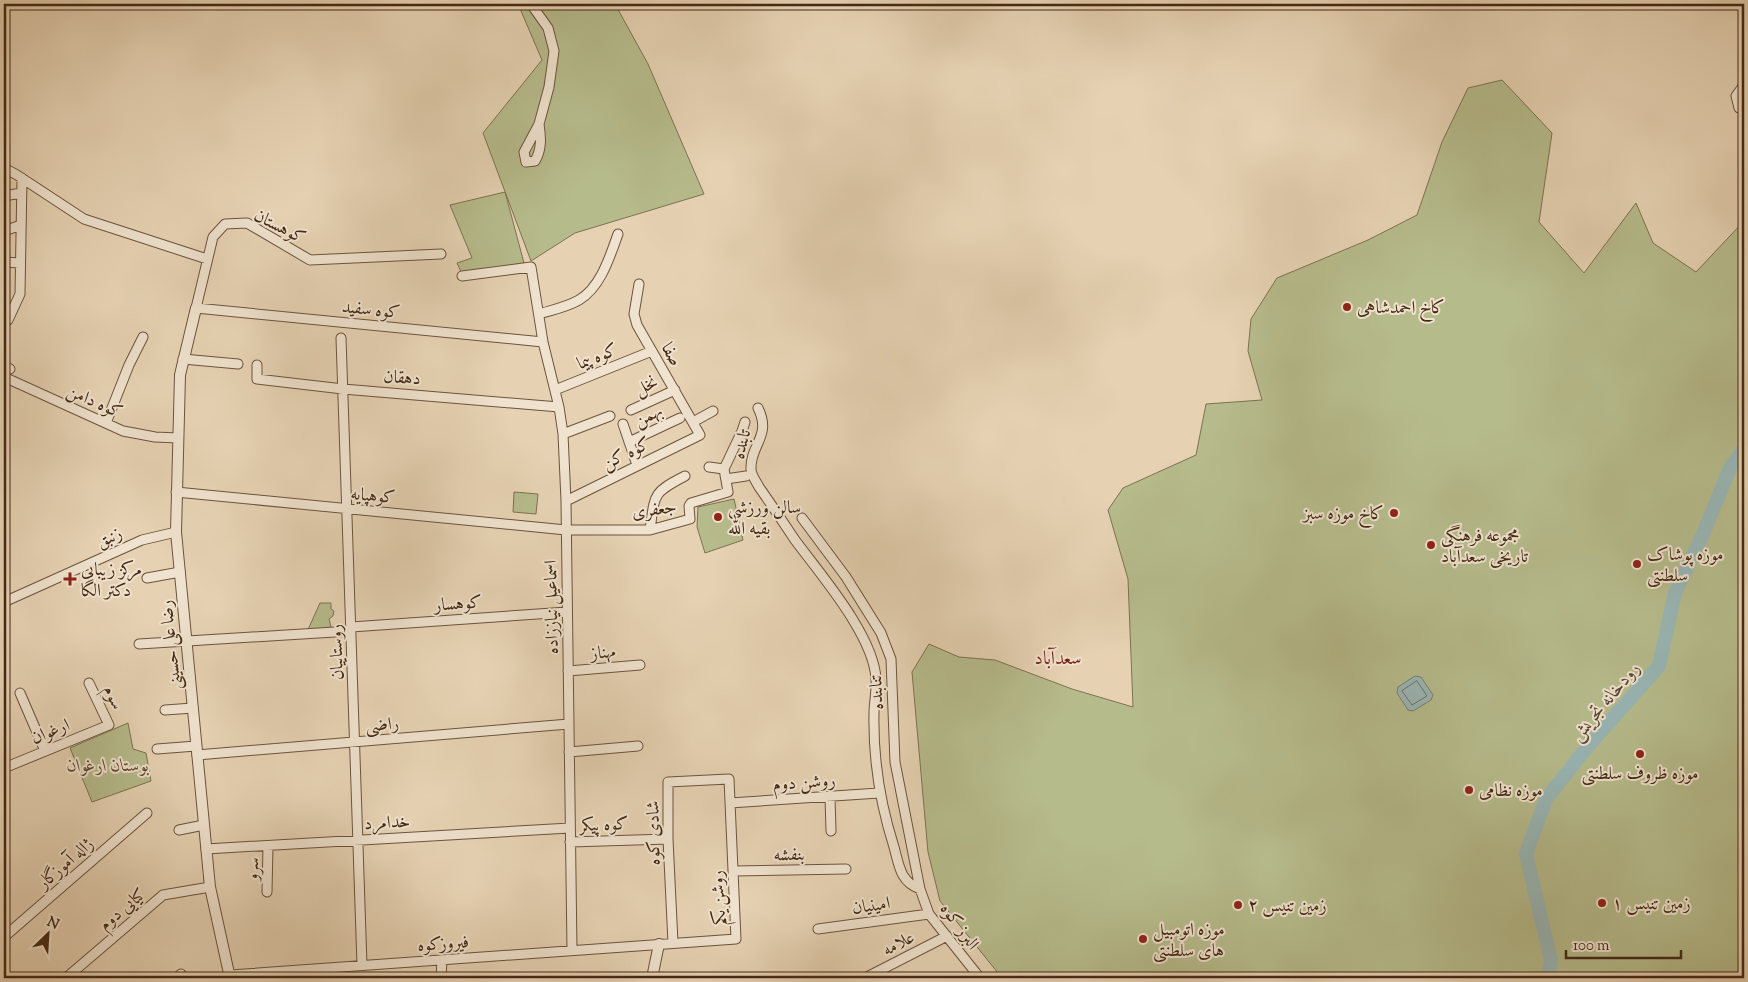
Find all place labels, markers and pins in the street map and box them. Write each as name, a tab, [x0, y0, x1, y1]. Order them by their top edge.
place label: کاخ احمدشاهی	[1357, 296, 1445, 323]
marker: کاخ احمدشاهی	[1341, 301, 1353, 313]
place label: سالن ورزشی بقیه الله	[728, 496, 801, 543]
place label: کاخ موزه سبز	[1301, 502, 1384, 529]
marker: کاخ موزه سبز	[1388, 507, 1400, 519]
marker: سالن ورزشی بقیه الله	[712, 511, 724, 523]
place label: مجموعه فرهنگی تاریخی سعدآباد	[1441, 524, 1529, 571]
marker: مجموعه فرهنگی تاریخی سعدآباد	[1425, 539, 1437, 551]
place label: موزه پوشاک سلطنتی	[1647, 543, 1723, 590]
place label: مرکز زیبایی دکتر الگا	[81, 558, 142, 605]
marker: موزه پوشاک سلطنتی	[1631, 558, 1643, 570]
marker: مرکز زیبایی دکتر الگا	[63, 572, 77, 586]
marker: موزه ظروف سلطنتی	[1634, 748, 1646, 760]
place label: موزه ظروف سلطنتی	[1581, 762, 1699, 788]
place label: موزه نظامی	[1479, 779, 1543, 805]
marker: موزه نظامی	[1463, 784, 1475, 796]
place label: زمین تنیس ۱	[1612, 892, 1691, 918]
place label: زمین تنیس ۲	[1248, 894, 1327, 920]
marker: زمین تنیس ۱	[1596, 897, 1608, 909]
marker: زمین تنیس ۲	[1232, 899, 1244, 911]
place label: موزه اتومبیل های سلطنتی	[1153, 918, 1225, 965]
marker: موزه اتومبیل های سلطنتی	[1137, 933, 1149, 945]

